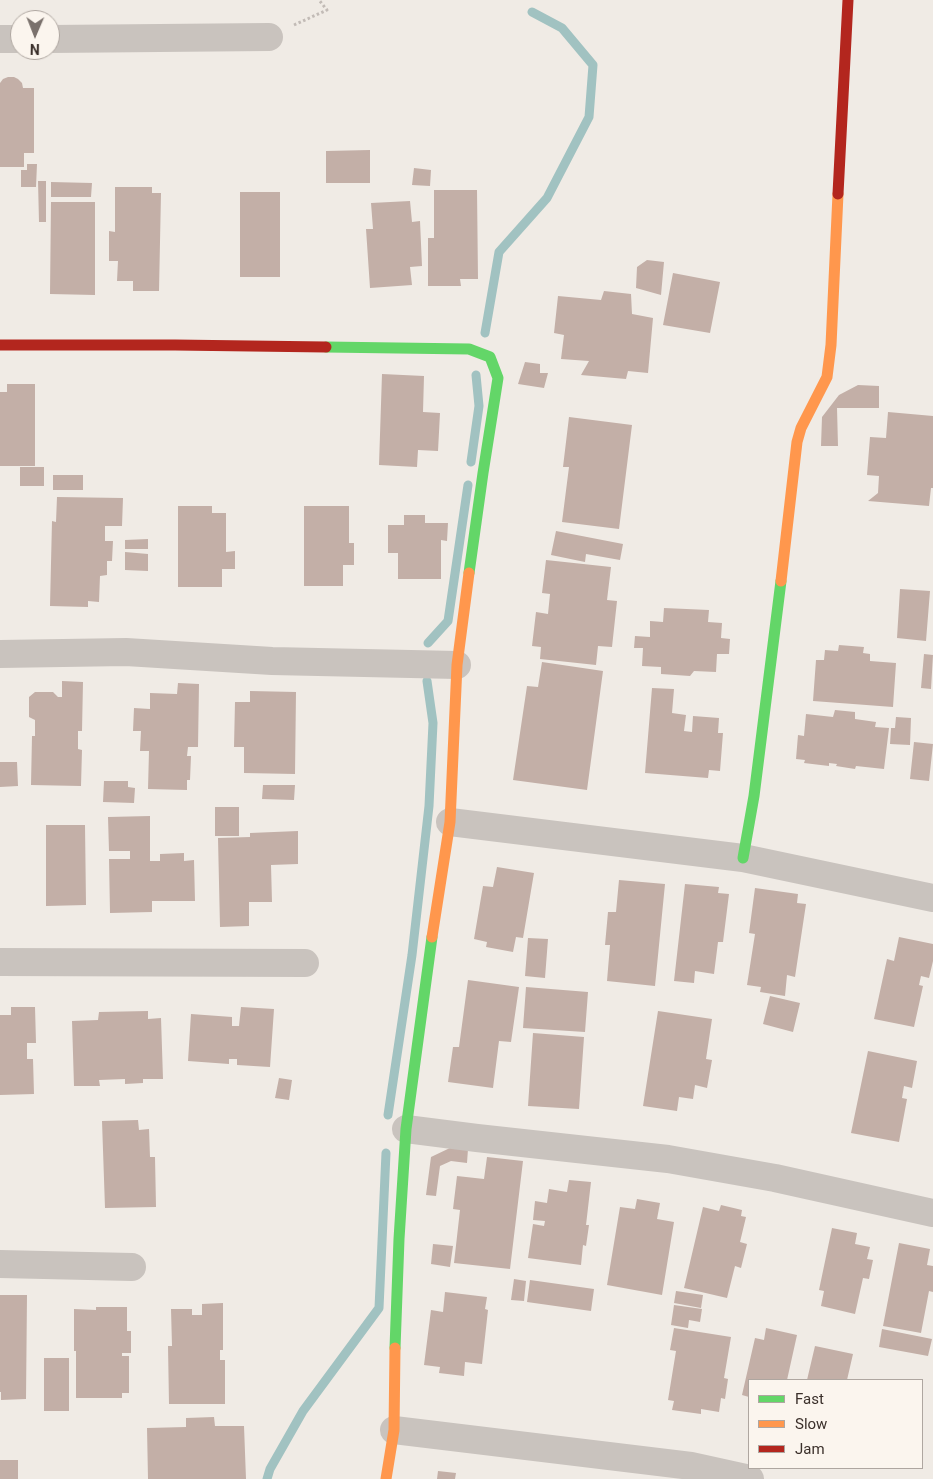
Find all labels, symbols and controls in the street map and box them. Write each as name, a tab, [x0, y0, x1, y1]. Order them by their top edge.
north arrow	[10, 10, 60, 60]
text: N	[30, 41, 40, 57]
legend	[748, 1379, 923, 1469]
text: Fast	[795, 1390, 824, 1408]
text: Slow	[795, 1415, 827, 1433]
text: Jam	[795, 1440, 825, 1458]

